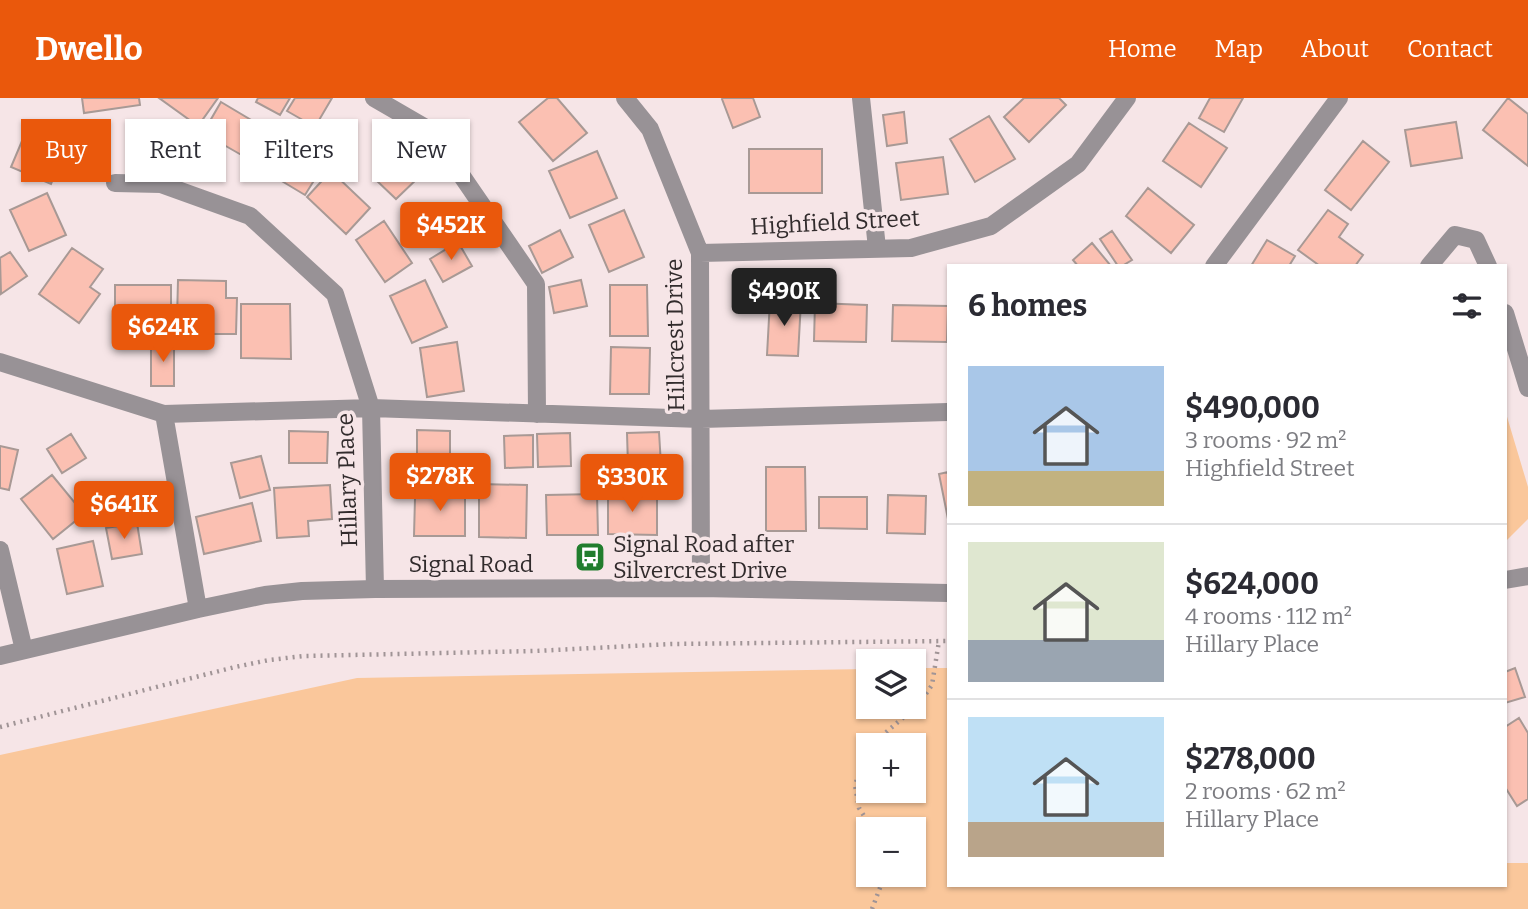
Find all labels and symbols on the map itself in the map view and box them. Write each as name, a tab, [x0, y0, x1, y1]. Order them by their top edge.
pin: $452K	[402, 202, 500, 262]
street label: Highfield Street	[750, 204, 920, 240]
street label: Hillcrest Drive	[660, 258, 690, 412]
pin: $490K	[735, 268, 833, 328]
pin: $624K	[114, 304, 212, 364]
street label: Hillary Place	[331, 412, 363, 548]
pin: $278K	[391, 454, 489, 513]
pin: $330K	[583, 454, 681, 514]
pin: $641K	[75, 482, 173, 541]
place label: Signal Road after Silvercrest Drive	[613, 530, 794, 584]
bus stop icon: Signal Road after Silvercrest Drive	[573, 540, 607, 574]
street label: Signal Road	[409, 550, 534, 578]

